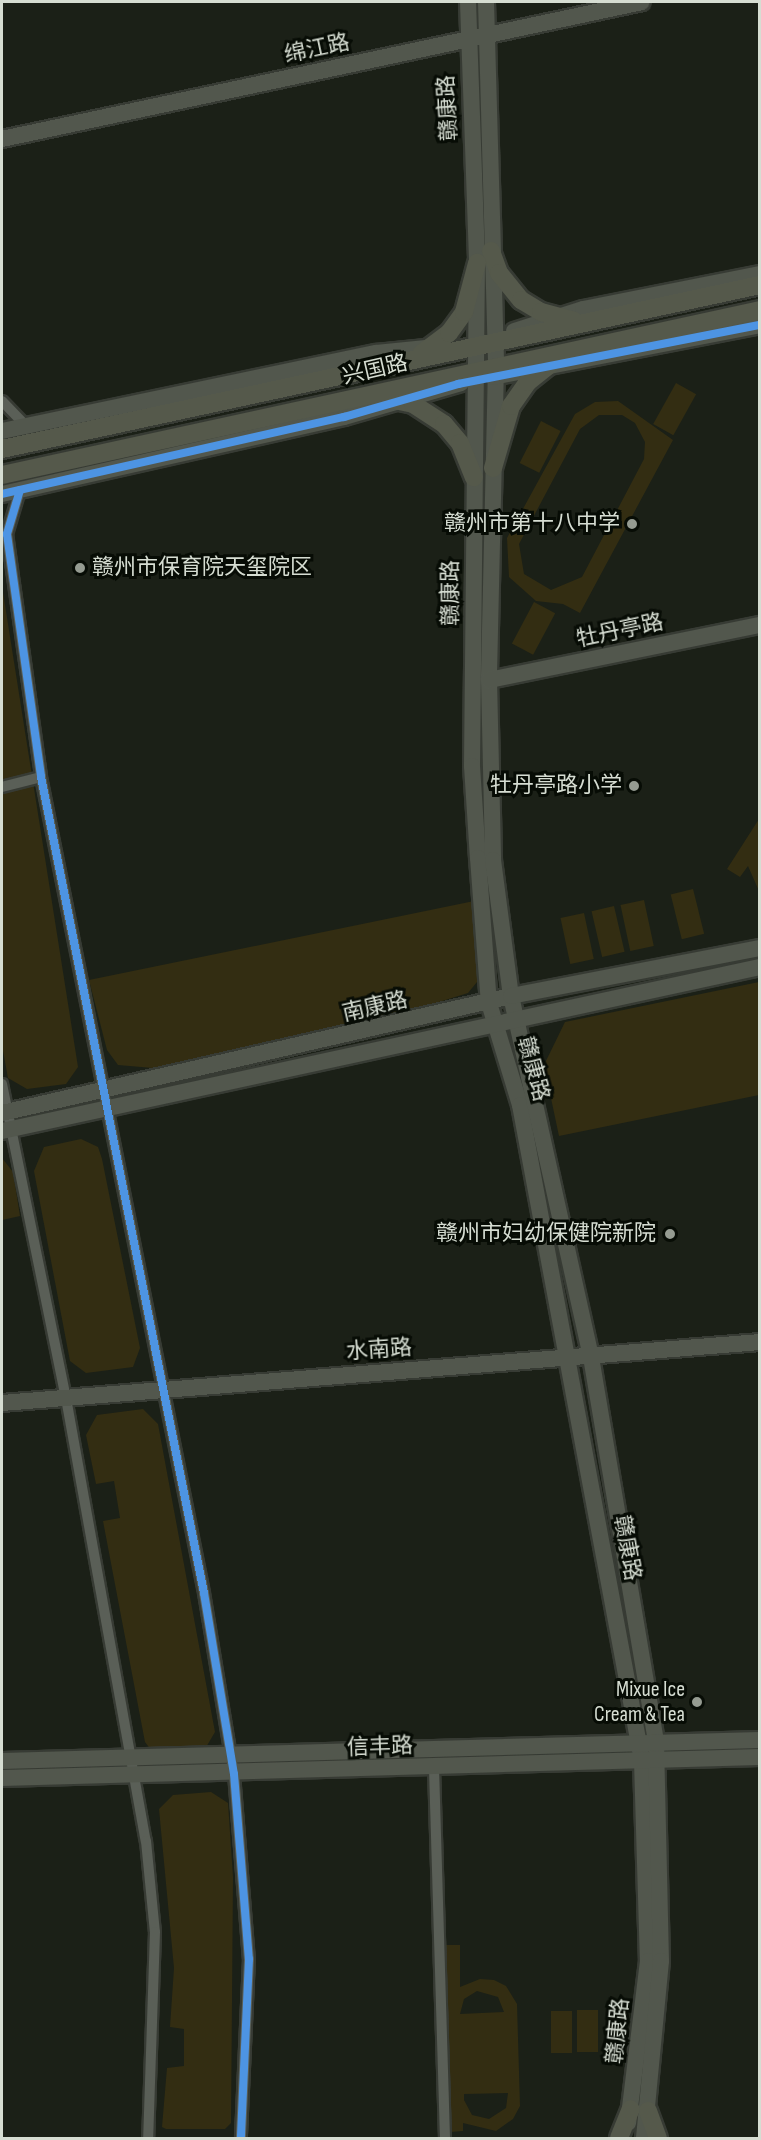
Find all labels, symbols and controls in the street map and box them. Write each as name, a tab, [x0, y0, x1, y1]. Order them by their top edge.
street label: 绵江路	[282, 29, 352, 69]
street label: 赣康路	[433, 74, 463, 142]
street label: 兴国路	[340, 350, 410, 390]
place label: 赣州市第十八中学	[444, 511, 620, 537]
marker: 赣州市第十八中学	[625, 517, 639, 531]
place label: 赣州市保育院天玺院区	[92, 555, 312, 581]
street label: 赣康路	[438, 560, 464, 626]
marker: 赣州市保育院天玺院区	[73, 561, 87, 575]
street label: 牡丹亭路	[574, 609, 666, 653]
place label: 牡丹亭路小学	[490, 773, 622, 799]
marker: 牡丹亭路小学	[627, 779, 641, 793]
street label: 南康路	[340, 987, 410, 1027]
street label: 赣康路	[512, 1034, 554, 1104]
place label: 赣州市妇幼保健院新院	[436, 1221, 656, 1247]
marker: 赣州市妇幼保健院新院	[661, 1225, 679, 1243]
street label: 水南路	[345, 1335, 413, 1365]
street label: 赣康路	[608, 1513, 646, 1583]
place label: Mixue Ice Cream & Tea	[594, 1676, 685, 1728]
marker: Mixue Ice Cream & Tea	[690, 1695, 704, 1709]
street label: 信丰路	[347, 1733, 413, 1761]
street label: 赣康路	[601, 1997, 635, 2065]

